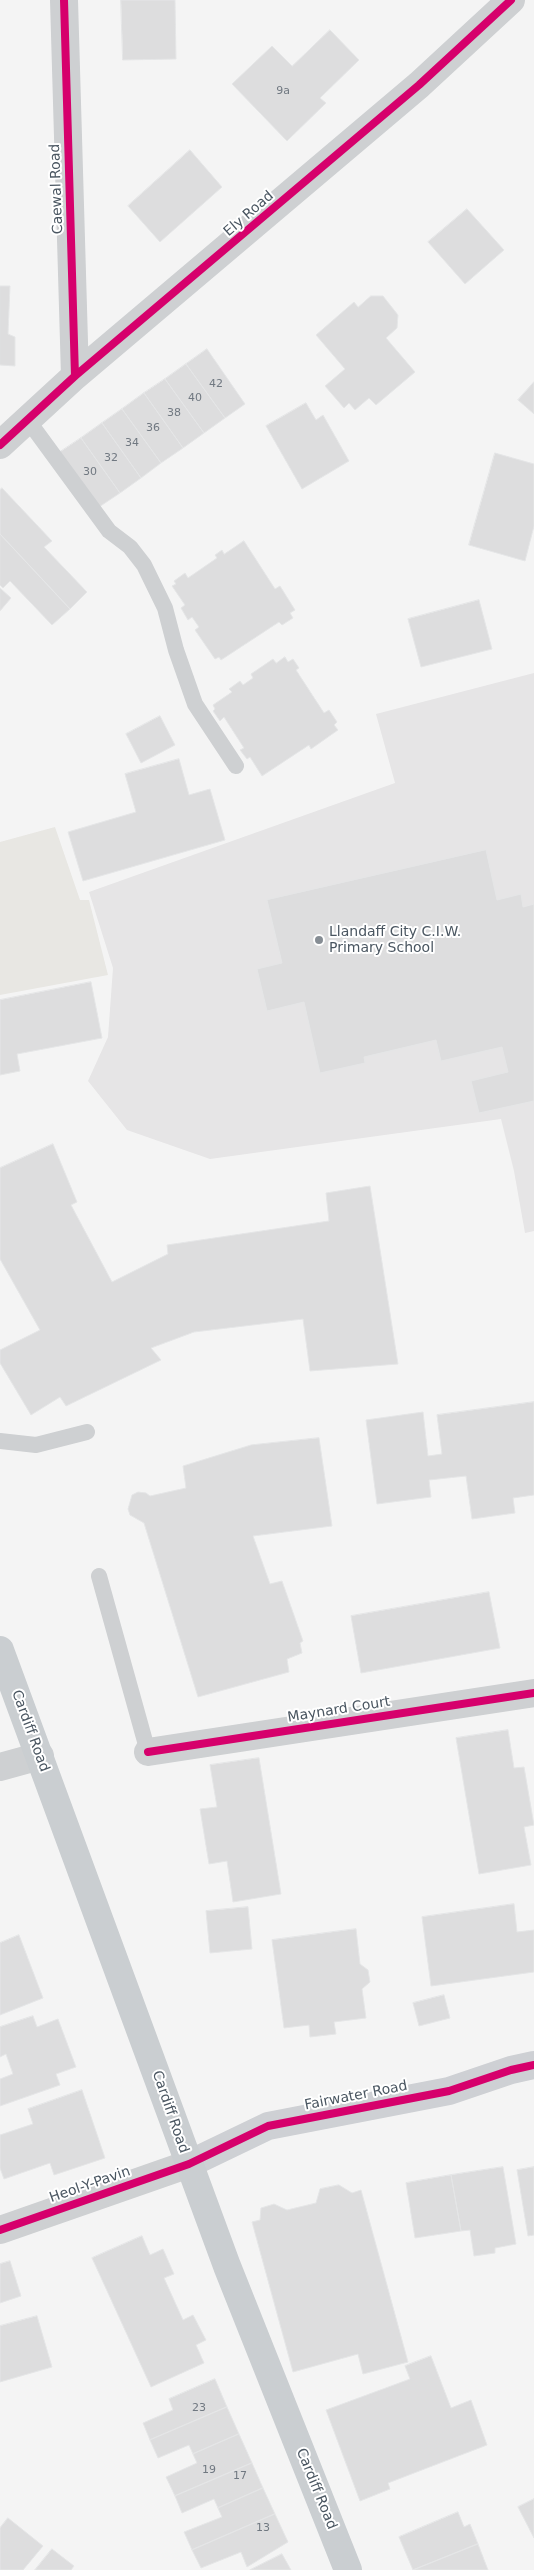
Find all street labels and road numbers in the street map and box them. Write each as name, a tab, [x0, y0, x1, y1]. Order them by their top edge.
street label: Caewal Road	[47, 144, 67, 234]
street label: Ely Road	[221, 188, 277, 240]
street label: Cardiff Road	[7, 1688, 53, 1774]
street label: Maynard Court	[286, 1694, 392, 1726]
street label: Cardiff Road	[148, 2069, 192, 2155]
street label: Fairwater Road	[303, 2078, 409, 2114]
street label: Heol-Y-Pavin	[47, 2163, 133, 2207]
street label: Cardiff Road	[292, 2446, 340, 2532]

